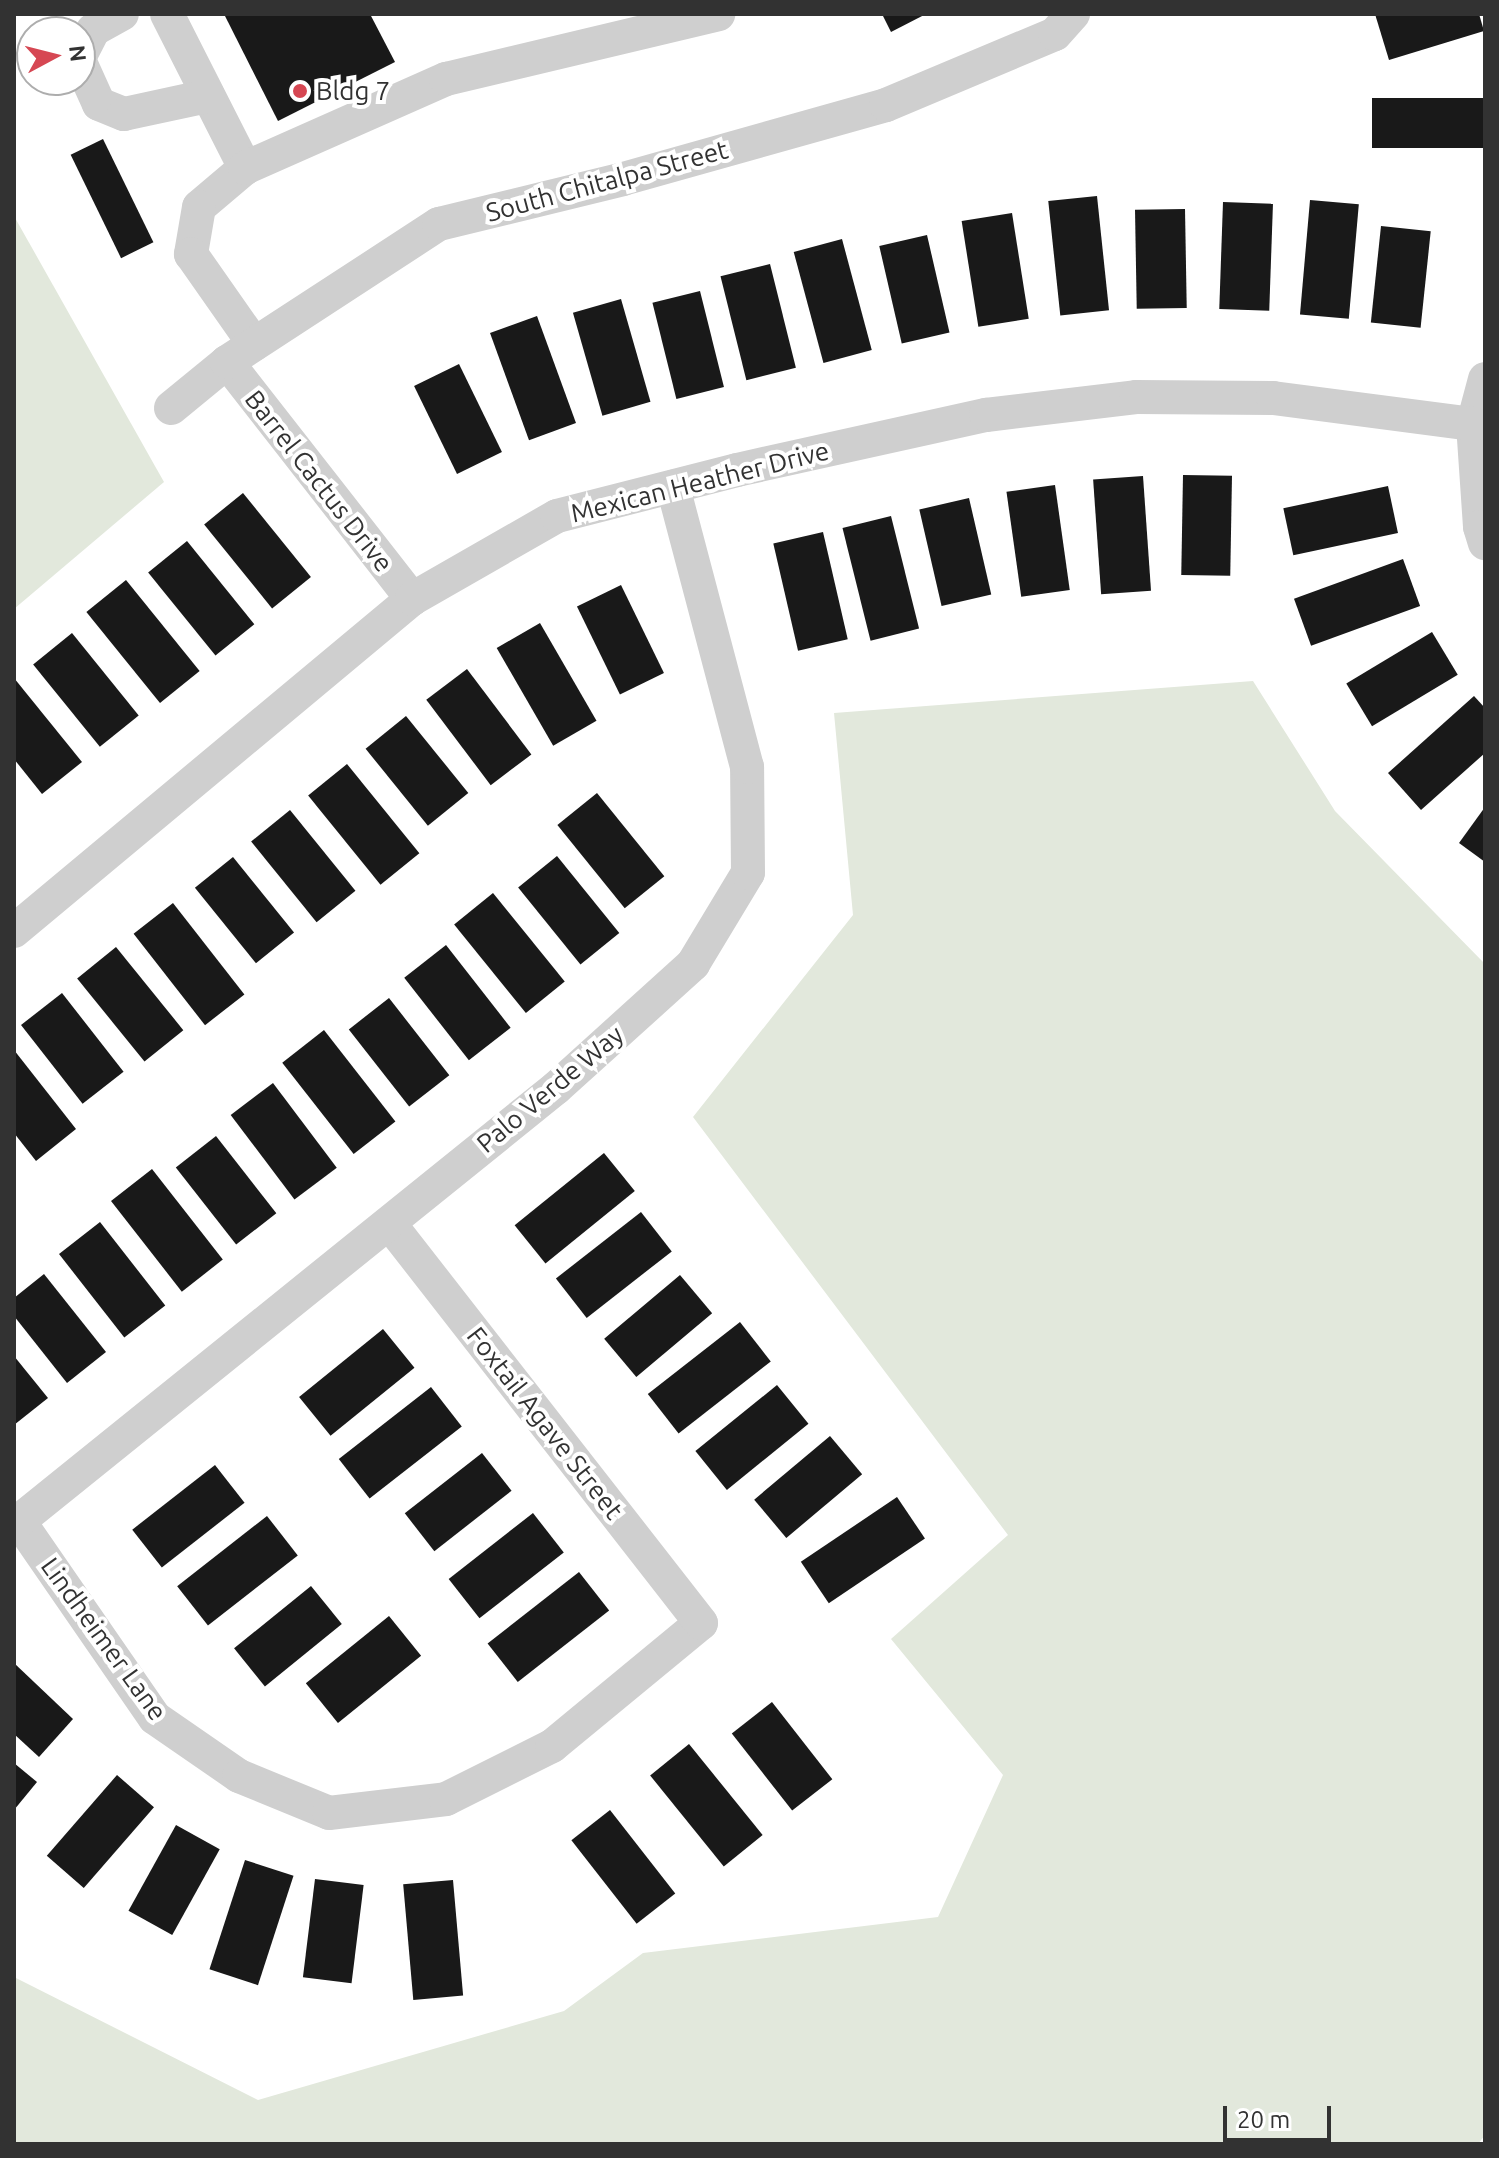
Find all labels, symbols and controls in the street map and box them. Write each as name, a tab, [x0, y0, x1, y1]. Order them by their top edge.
north arrow	[16, 16, 96, 96]
text: N	[65, 44, 92, 63]
place label: Bldg 7	[316, 75, 390, 107]
marker: Bldg 7	[291, 82, 309, 100]
street label: South Chitalpa Street	[483, 134, 731, 228]
street label: Barrel Cactus Drive	[238, 384, 400, 578]
street label: Mexican Heather Drive	[568, 435, 832, 529]
street label: Palo Verde Way	[471, 1019, 629, 1159]
street label: Foxtail Agave Street	[460, 1321, 630, 1525]
street label: Lindheimer Lane	[34, 1552, 174, 1726]
scale bar	[1227, 2090, 1335, 2140]
text: 20 m	[1237, 2106, 1290, 2133]

